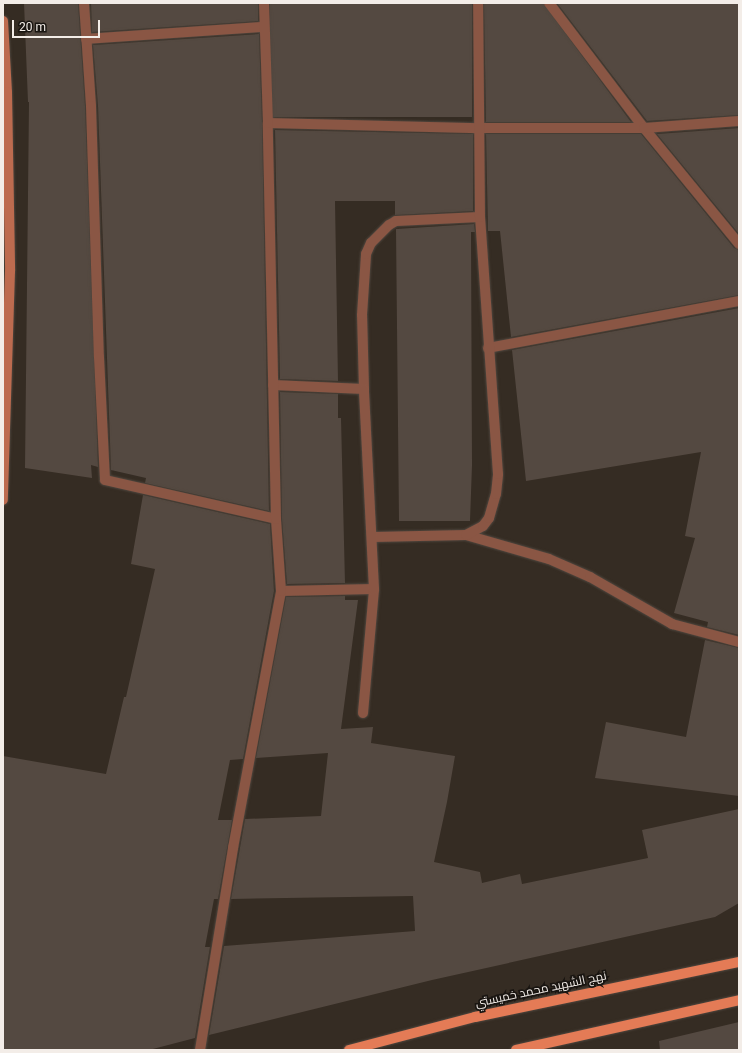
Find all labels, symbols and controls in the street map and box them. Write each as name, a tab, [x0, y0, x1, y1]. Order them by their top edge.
scale bar	[14, 12, 102, 38]
text: 20 m	[19, 20, 46, 34]
street label: نهج الشهيد محمد خميستي	[474, 969, 608, 1011]

